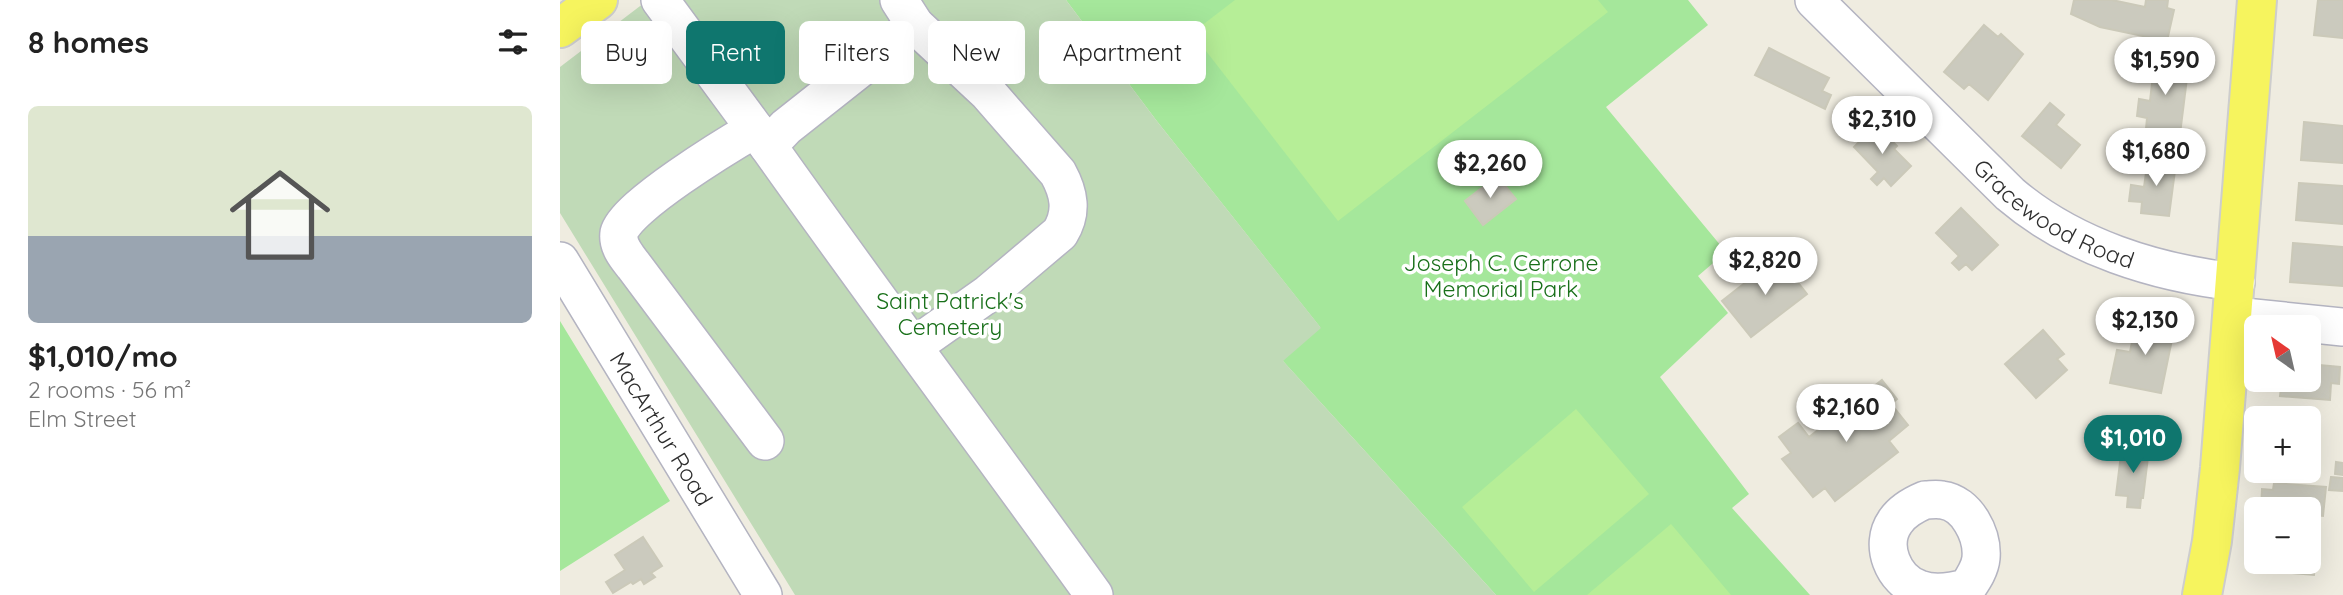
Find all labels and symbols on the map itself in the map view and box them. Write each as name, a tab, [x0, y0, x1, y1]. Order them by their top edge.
pin: $1,590	[2108, 38, 2222, 97]
pin: $2,310	[1825, 96, 1939, 156]
pin: $1,680	[2099, 128, 2213, 188]
pin: $2,260	[1433, 140, 1547, 200]
street label: Gracewood Road	[1968, 152, 2138, 274]
pin: $2,820	[1708, 238, 1822, 297]
park label: Joseph C. Cerrone Memorial Park	[1404, 248, 1598, 303]
park label: Saint Patrick's Cemetery	[876, 286, 1024, 341]
pin: $2,130	[2088, 298, 2202, 357]
north arrow	[2244, 315, 2320, 392]
street label: MacArthur Road	[604, 346, 720, 511]
pin: $2,160	[1789, 384, 1903, 444]
pin: $1,010	[2076, 416, 2190, 475]

